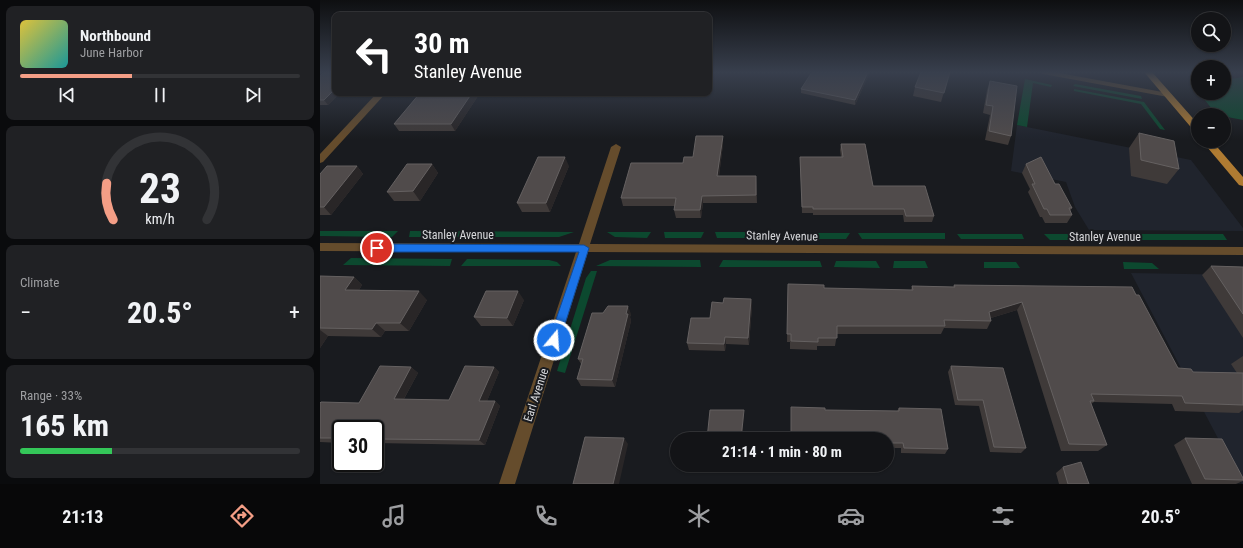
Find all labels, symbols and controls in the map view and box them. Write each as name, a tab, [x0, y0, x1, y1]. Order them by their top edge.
map controls	[1191, 12, 1231, 148]
button: search	[1191, 12, 1231, 52]
text: Northbound	[80, 27, 151, 45]
text: 30 m	[414, 27, 470, 60]
icon: left	[348, 28, 400, 80]
text: June Harbor	[80, 45, 143, 60]
button: +	[1191, 60, 1231, 100]
text: Stanley Avenue	[414, 61, 522, 82]
icon: previous	[56, 84, 78, 106]
icon: pause	[149, 84, 171, 106]
icon: next	[242, 84, 264, 106]
button: −	[1191, 108, 1231, 148]
text: 23	[139, 164, 181, 213]
text: km/h	[145, 211, 175, 227]
street label: Stanley Avenue	[422, 228, 494, 242]
street label: Stanley Avenue	[746, 228, 818, 244]
street label: Stanley Avenue	[1069, 230, 1141, 244]
pin	[360, 231, 394, 265]
icon: arrive	[366, 237, 388, 259]
text: Climate	[20, 275, 59, 290]
text: 20.5°	[127, 295, 193, 330]
text: −	[20, 300, 31, 325]
text: +	[289, 300, 300, 325]
position arrow	[533, 319, 575, 361]
street label: Earl Avenue	[521, 366, 551, 424]
text: Range · 33%	[20, 388, 82, 403]
text: 165 km	[20, 408, 109, 443]
speed limit sign: 30	[332, 420, 384, 472]
text: 21:14 · 1 min · 80 m	[722, 443, 842, 461]
icon: directions	[228, 502, 256, 530]
icon: music	[380, 502, 408, 530]
icon: phone	[532, 502, 560, 530]
icon: climate	[685, 502, 713, 530]
icon: car	[837, 502, 865, 530]
icon: filters	[989, 502, 1017, 530]
text: 21:13	[62, 506, 103, 527]
text: 20.5°	[1141, 506, 1181, 527]

